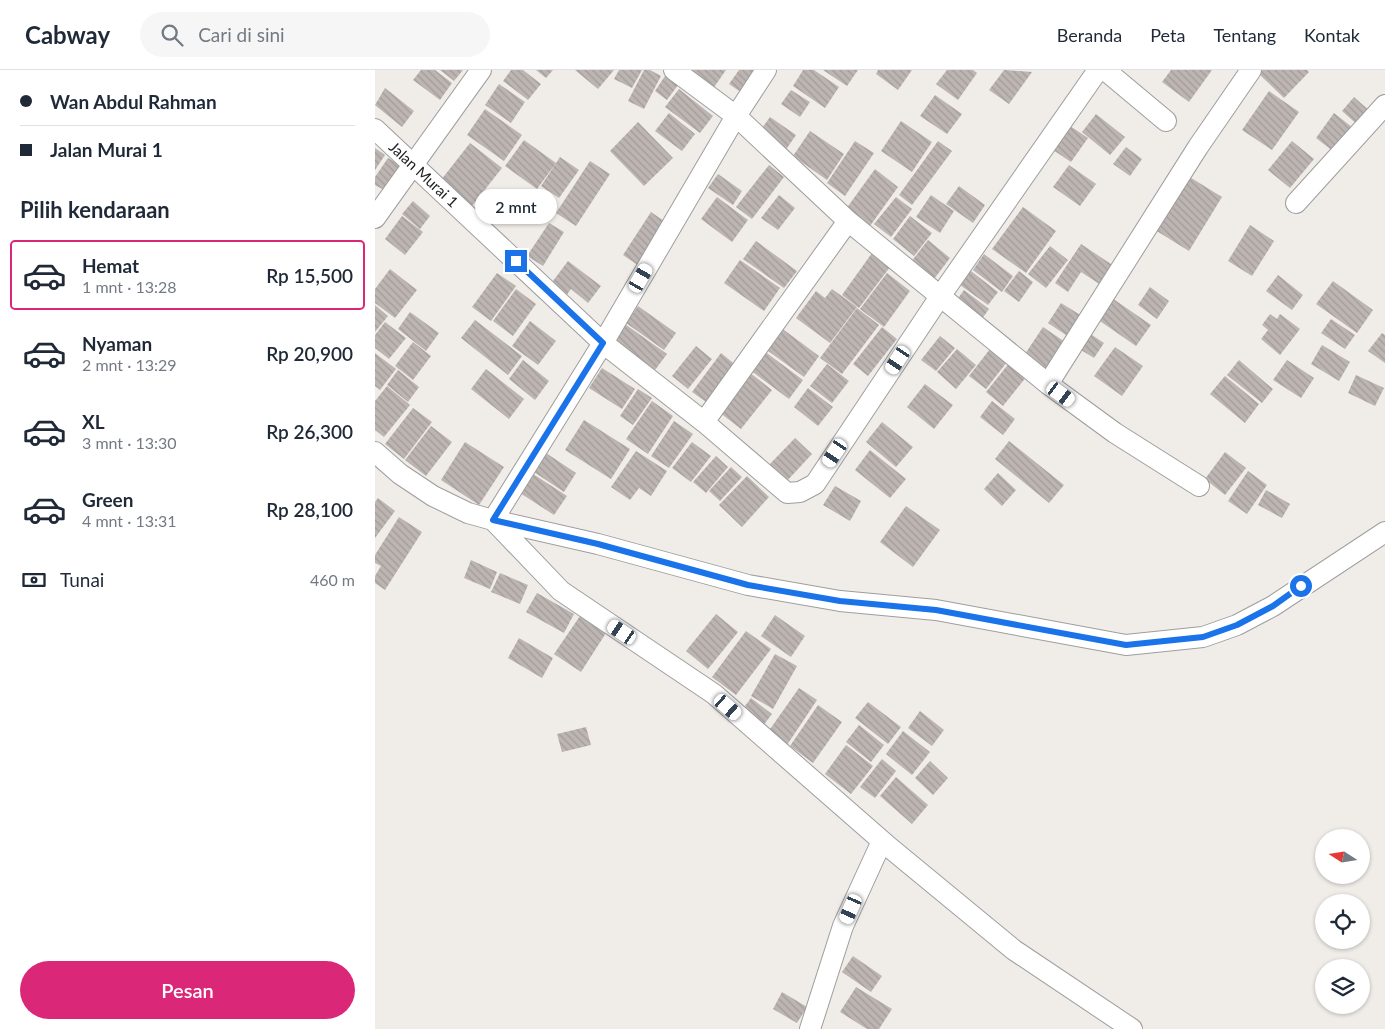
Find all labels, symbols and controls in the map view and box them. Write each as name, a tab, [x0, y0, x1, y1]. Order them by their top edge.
search box	[140, 12, 490, 57]
text: Cabway	[25, 20, 110, 49]
icon: search	[158, 21, 186, 49]
text: Cari di sini	[198, 23, 285, 46]
text: Beranda	[1057, 24, 1122, 46]
text: Peta	[1150, 24, 1185, 46]
text: Tentang	[1213, 24, 1276, 46]
text: Kontak	[1304, 24, 1360, 46]
text: Wan Abdul Rahman	[50, 90, 217, 113]
street label: Jalan Murai 1	[386, 137, 462, 211]
text: Jalan Murai 1	[50, 138, 163, 161]
callout: 2 mnt	[475, 189, 557, 224]
text: Pilih kendaraan	[20, 196, 170, 223]
text: 2 mnt	[495, 197, 537, 216]
route end	[505, 250, 527, 272]
icon: car	[22, 253, 67, 298]
text: Hemat	[82, 254, 139, 277]
car	[627, 261, 654, 295]
text: Rp 15,500	[266, 264, 353, 287]
text: 1 mnt · 13:28	[82, 277, 177, 296]
icon: car	[22, 331, 67, 376]
text: Nyaman	[82, 332, 152, 355]
text: Rp 20,900	[266, 342, 353, 365]
car	[883, 343, 912, 377]
text: 2 mnt · 13:29	[82, 355, 177, 374]
car	[1044, 379, 1077, 409]
icon: car	[22, 409, 67, 454]
text: XL	[82, 410, 105, 433]
text: Rp 26,300	[266, 420, 353, 443]
text: 3 mnt · 13:30	[82, 433, 177, 452]
car	[820, 436, 849, 470]
icon: car	[22, 487, 67, 532]
text: Green	[82, 488, 133, 511]
text: Rp 28,100	[266, 498, 353, 521]
text: 4 mnt · 13:31	[82, 511, 177, 530]
icon: cash	[20, 566, 48, 594]
text: Tunai	[60, 568, 104, 591]
text: 460 m	[310, 570, 355, 589]
route start	[1290, 575, 1312, 597]
car	[605, 617, 638, 647]
car	[711, 691, 744, 723]
north arrow	[1315, 829, 1370, 884]
map controls	[1315, 829, 1370, 1014]
car	[838, 892, 863, 926]
button: locate	[1315, 894, 1370, 949]
button: layers	[1315, 959, 1370, 1014]
button: Pesan	[20, 961, 355, 1019]

